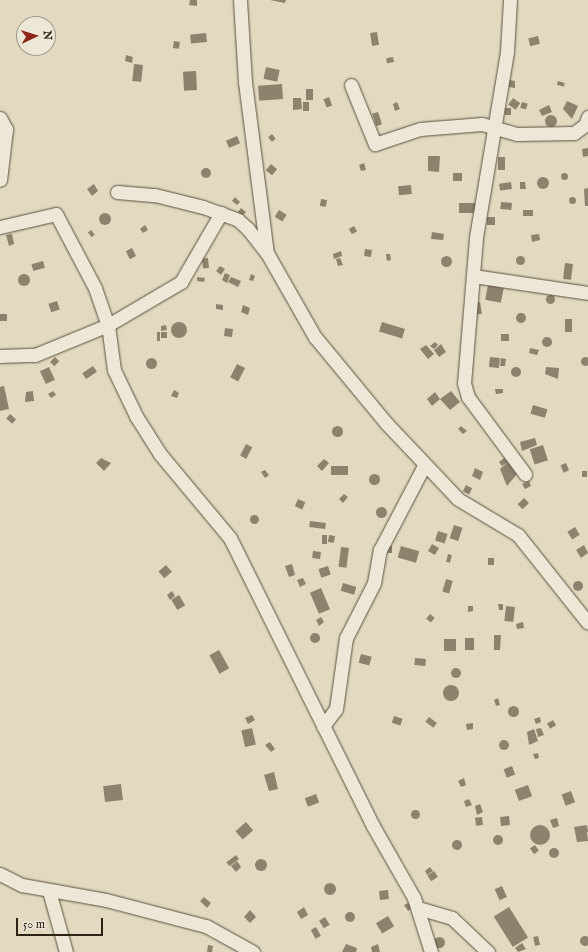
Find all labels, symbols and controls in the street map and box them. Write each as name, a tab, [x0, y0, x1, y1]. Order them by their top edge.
north arrow	[16, 16, 56, 56]
text: N	[40, 30, 54, 40]
scale bar	[18, 910, 105, 936]
text: 50 m	[23, 917, 45, 932]

